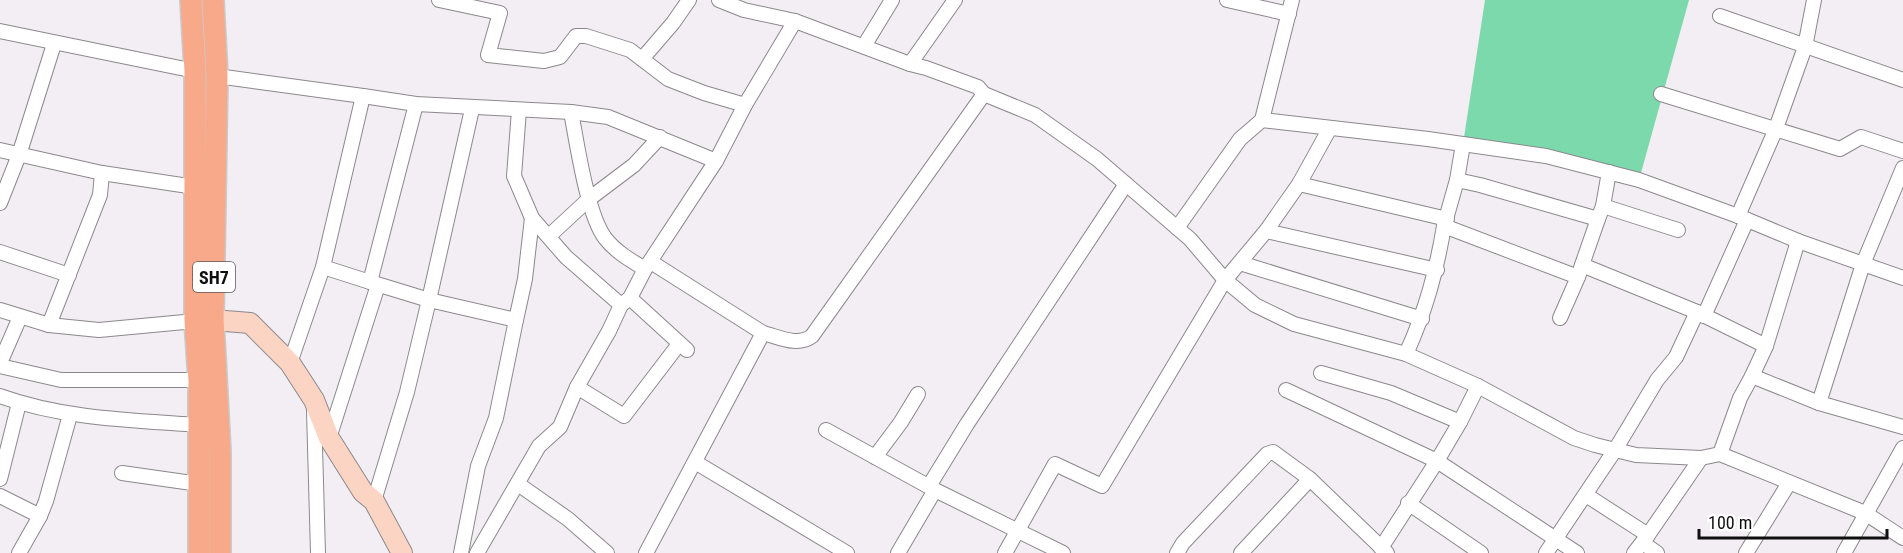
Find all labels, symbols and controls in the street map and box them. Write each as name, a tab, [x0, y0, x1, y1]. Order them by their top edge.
road number: SH7	[193, 262, 235, 292]
scale bar	[1699, 502, 1886, 540]
text: 100 m	[1708, 512, 1752, 533]

